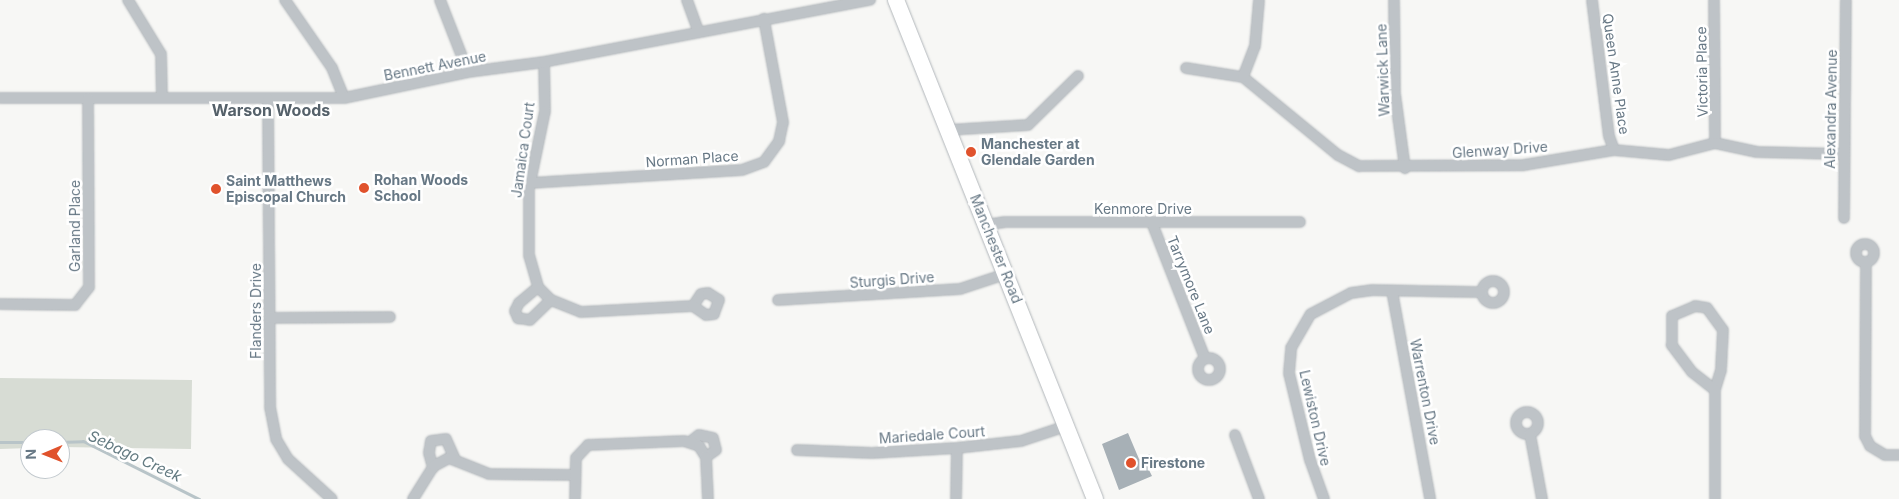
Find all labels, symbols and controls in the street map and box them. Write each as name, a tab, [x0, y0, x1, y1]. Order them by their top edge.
street label: Queen Anne Place	[1599, 12, 1633, 136]
street label: Warwick Lane	[1373, 23, 1393, 117]
street label: Victoria Place	[1693, 26, 1711, 118]
street label: Bennett Avenue	[382, 48, 488, 84]
street label: Alexandra Avenue	[1822, 49, 1840, 169]
district label: Warson Woods	[212, 100, 330, 120]
street label: Jamaica Court	[508, 101, 538, 199]
place label: Manchester at Glendale Garden	[981, 136, 1095, 168]
street label: Glenway Drive	[1452, 138, 1548, 162]
marker: Manchester at Glendale Garden	[965, 146, 977, 158]
street label: Norman Place	[645, 147, 739, 171]
place label: Rohan Woods School	[374, 172, 468, 204]
place label: Saint Matthews Episcopal Church	[226, 173, 346, 206]
street label: Garland Place	[67, 180, 83, 272]
marker: Rohan Woods School	[358, 182, 370, 194]
marker: Saint Matthews Episcopal Church	[210, 183, 222, 195]
street label: Manchester Road	[966, 192, 1026, 306]
street label: Kenmore Drive	[1094, 201, 1192, 217]
street label: Tarrymore Lane	[1164, 233, 1218, 337]
street label: Flanders Drive	[248, 263, 264, 359]
street label: Sturgis Drive	[849, 269, 935, 291]
street label: Warrenton Drive	[1406, 338, 1444, 446]
street label: Lewiston Drive	[1296, 368, 1334, 468]
street label: Mariedale Court	[878, 423, 986, 447]
water label: Sebago Creek	[85, 427, 185, 485]
north arrow	[20, 429, 70, 479]
text: N	[22, 449, 39, 460]
place label: Firestone	[1141, 455, 1205, 471]
marker: Firestone	[1125, 457, 1137, 469]

